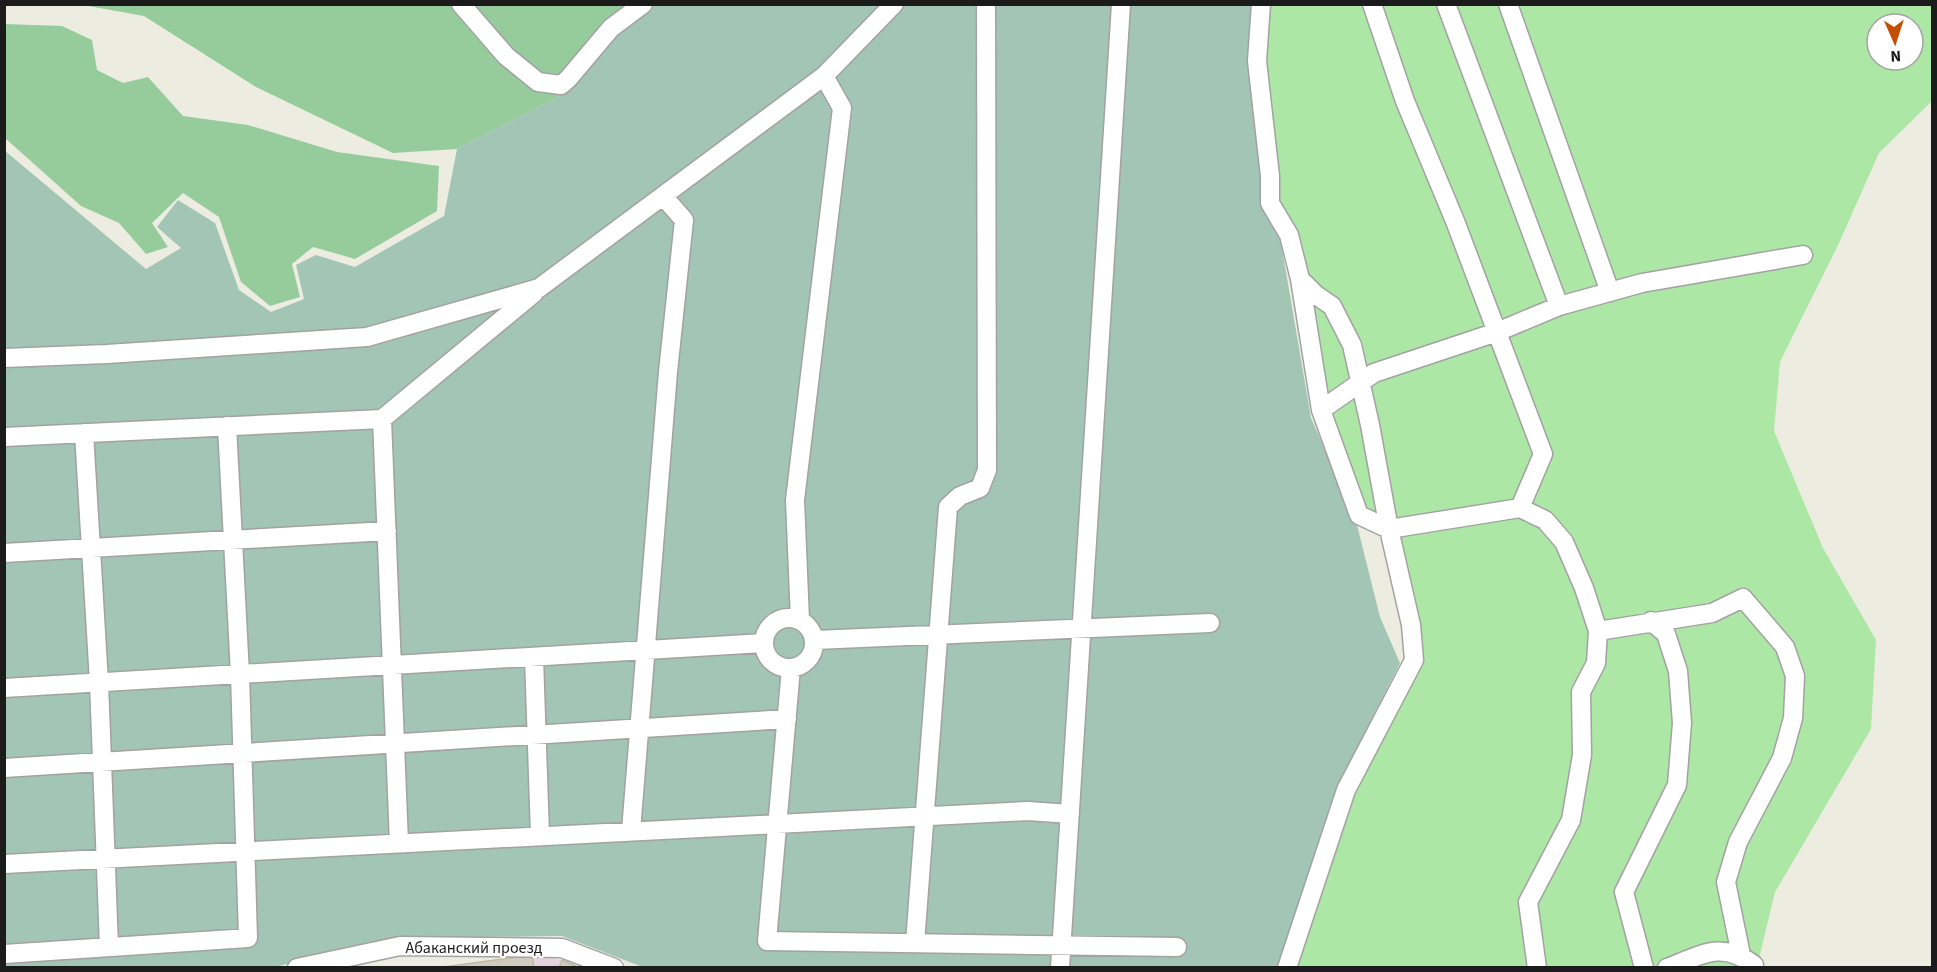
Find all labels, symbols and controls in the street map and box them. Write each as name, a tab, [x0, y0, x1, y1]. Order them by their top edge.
north arrow	[1865, 12, 1925, 72]
text: N	[1890, 45, 1902, 67]
street label: Абаканский проезд	[406, 937, 543, 959]

